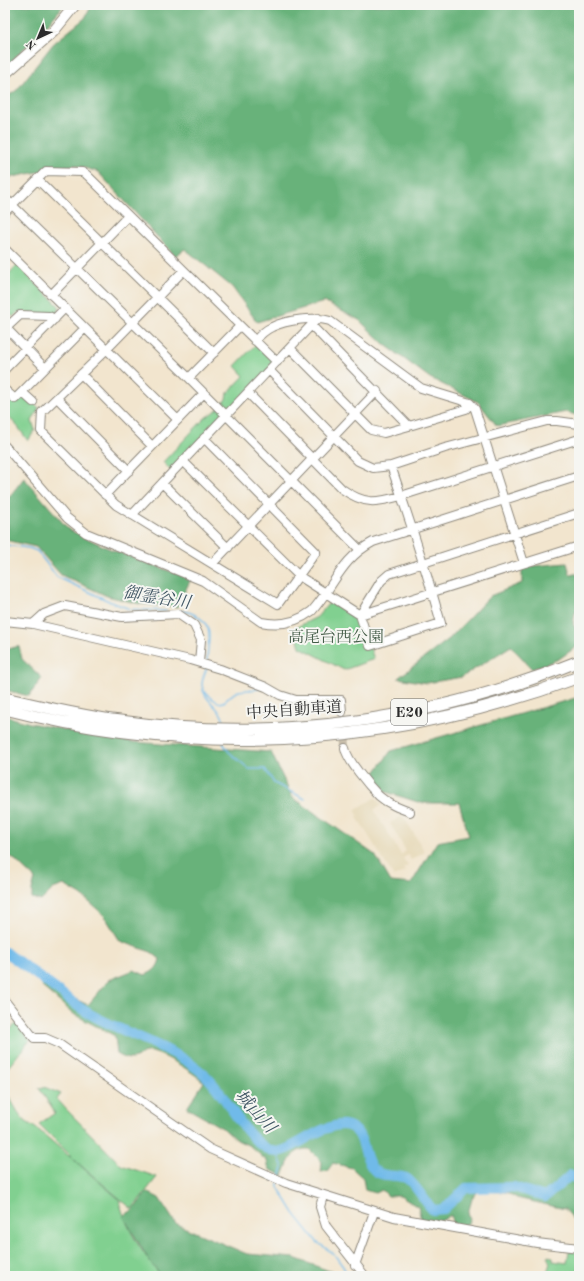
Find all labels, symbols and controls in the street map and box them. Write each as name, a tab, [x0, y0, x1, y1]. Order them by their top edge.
north arrow	[18, 18, 58, 58]
text: N	[25, 37, 39, 51]
water label: 御霊谷川	[122, 583, 194, 613]
park label: 高尾台西公園	[288, 628, 384, 646]
street label: 中央自動車道	[246, 698, 343, 722]
road number: E20	[391, 699, 427, 725]
water label: 城山川	[232, 1086, 281, 1138]

